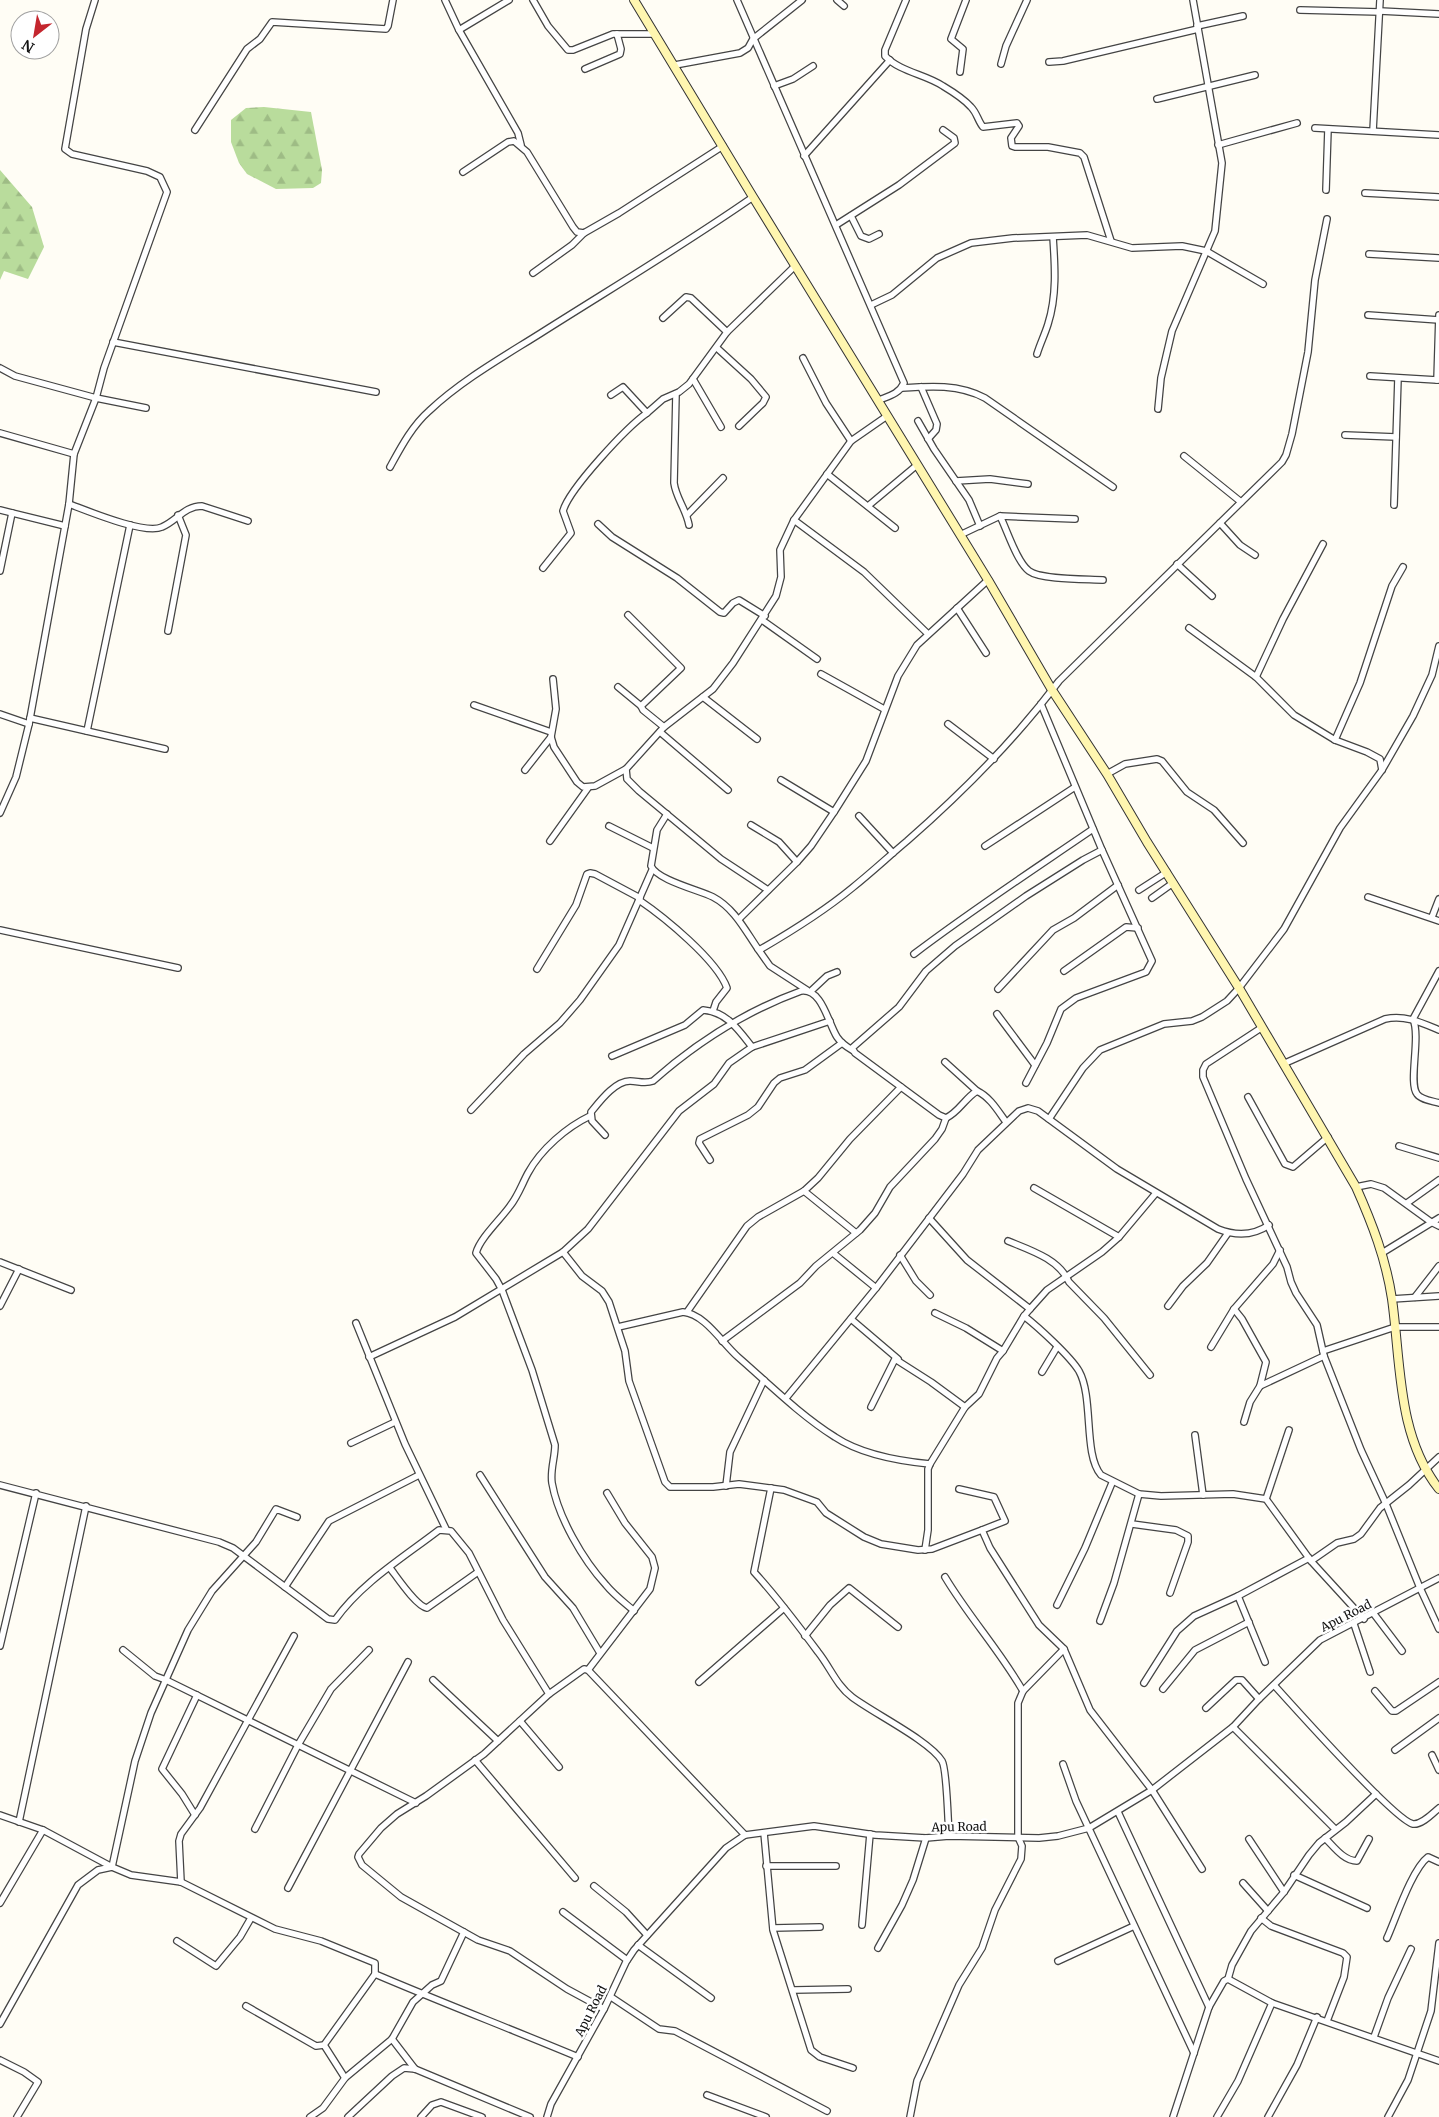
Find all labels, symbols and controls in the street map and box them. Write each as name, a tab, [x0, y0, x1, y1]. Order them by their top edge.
north arrow	[10, 10, 60, 60]
text: N	[19, 36, 38, 57]
street label: Apu Road	[1317, 1596, 1374, 1635]
street label: Apu Road	[930, 1819, 987, 1834]
street label: Apu Road	[571, 1983, 610, 2040]

